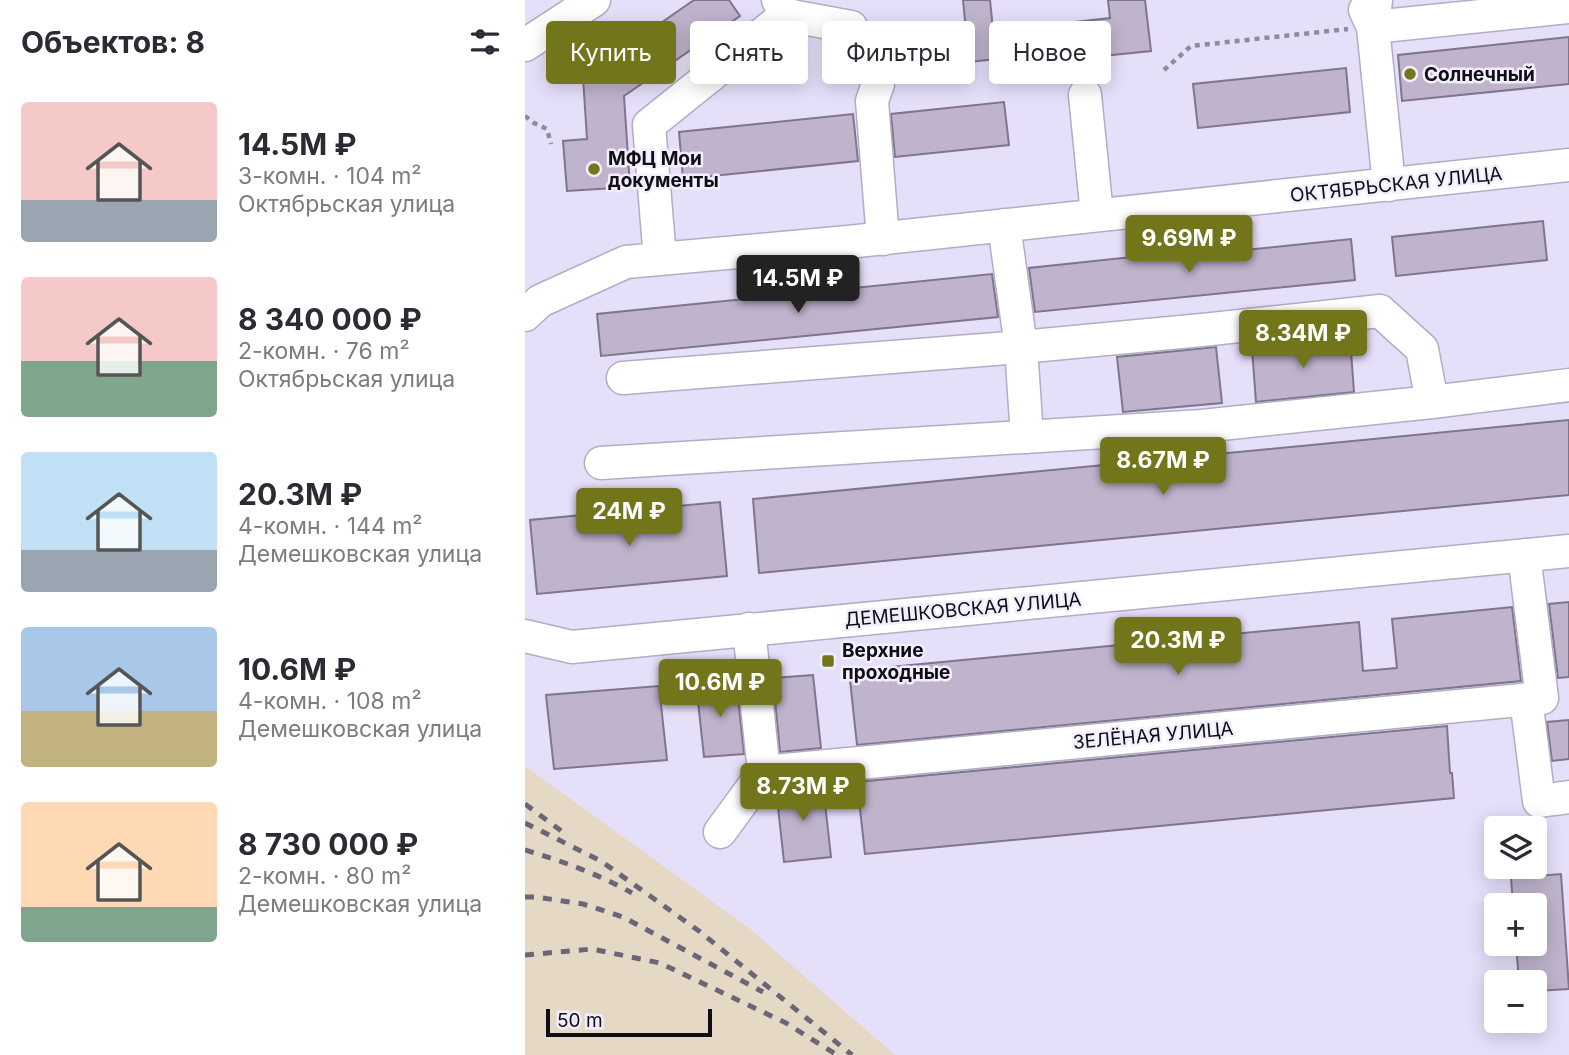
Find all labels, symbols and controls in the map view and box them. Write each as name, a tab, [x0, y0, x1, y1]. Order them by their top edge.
chip: Купить	[546, 21, 676, 84]
chip: Снять	[690, 21, 808, 84]
chip: Фильтры	[822, 21, 975, 84]
chip: Новое	[989, 21, 1111, 84]
icon: filters	[466, 23, 504, 61]
text: Объектов: 8	[21, 24, 205, 60]
place label: Солнечный	[1424, 63, 1535, 86]
marker: Солнечный	[1402, 66, 1418, 82]
text: 14.5M ₽	[238, 126, 357, 162]
icon: home	[77, 130, 161, 214]
place label: МФЦ Мои документы	[608, 147, 719, 192]
marker: МФЦ Мои документы	[586, 161, 602, 177]
text: 3-комн. · 104 m²	[238, 162, 422, 190]
street label: ОКТЯБРЬСКАЯ УЛИЦА	[1289, 162, 1503, 207]
text: Октябрьская улица	[238, 190, 455, 218]
pin: 9.69M ₽	[1124, 216, 1254, 275]
text: 9.69M ₽	[1141, 224, 1237, 252]
pin: 14.5M ₽	[733, 256, 863, 315]
text: 14.5M ₽	[753, 264, 843, 292]
text: 8 340 000 ₽	[238, 301, 422, 337]
icon: home	[77, 305, 161, 389]
pin: 8.34M ₽	[1238, 310, 1368, 370]
text: 8.34M ₽	[1255, 319, 1351, 347]
text: 2-комн. · 76 m²	[238, 337, 410, 365]
text: Октябрьская улица	[238, 365, 455, 393]
pin: 8.67M ₽	[1098, 438, 1228, 497]
text: 8.67M ₽	[1116, 446, 1210, 474]
text: 20.3M ₽	[238, 476, 362, 512]
icon: home	[77, 480, 161, 564]
pin: 24M ₽	[580, 489, 678, 548]
text: 24M ₽	[592, 497, 666, 525]
text: 4-комн. · 144 m²	[238, 512, 423, 540]
text: Демешковская улица	[238, 540, 482, 568]
street label: ДЕМЕШКОВСКАЯ УЛИЦА	[844, 588, 1082, 631]
pin: 20.3M ₽	[1113, 618, 1243, 677]
text: 20.3M ₽	[1130, 626, 1226, 654]
place label: Верхние проходные	[842, 639, 950, 684]
text: 10.6M ₽	[238, 651, 356, 687]
marker: Верхние проходные	[820, 653, 836, 669]
icon: home	[77, 655, 161, 739]
pin: 10.6M ₽	[655, 660, 785, 719]
text: 10.6M ₽	[675, 668, 765, 696]
text: 4-комн. · 108 m²	[238, 687, 422, 715]
text: Демешковская улица	[238, 715, 482, 743]
street label: ЗЕЛЁНАЯ УЛИЦА	[1072, 717, 1234, 754]
pin: 8.73M ₽	[738, 764, 868, 823]
text: 8.73M ₽	[756, 772, 850, 800]
map controls	[1484, 816, 1547, 1033]
button: layers	[1484, 816, 1547, 879]
text: 8 730 000 ₽	[238, 826, 418, 862]
icon: home	[77, 830, 161, 914]
text: 2-комн. · 80 m²	[238, 862, 411, 890]
text: Демешковская улица	[238, 890, 482, 918]
button: +	[1484, 893, 1547, 956]
button: −	[1484, 970, 1547, 1033]
scale bar	[546, 1006, 712, 1038]
text: 50 m	[557, 1009, 603, 1032]

